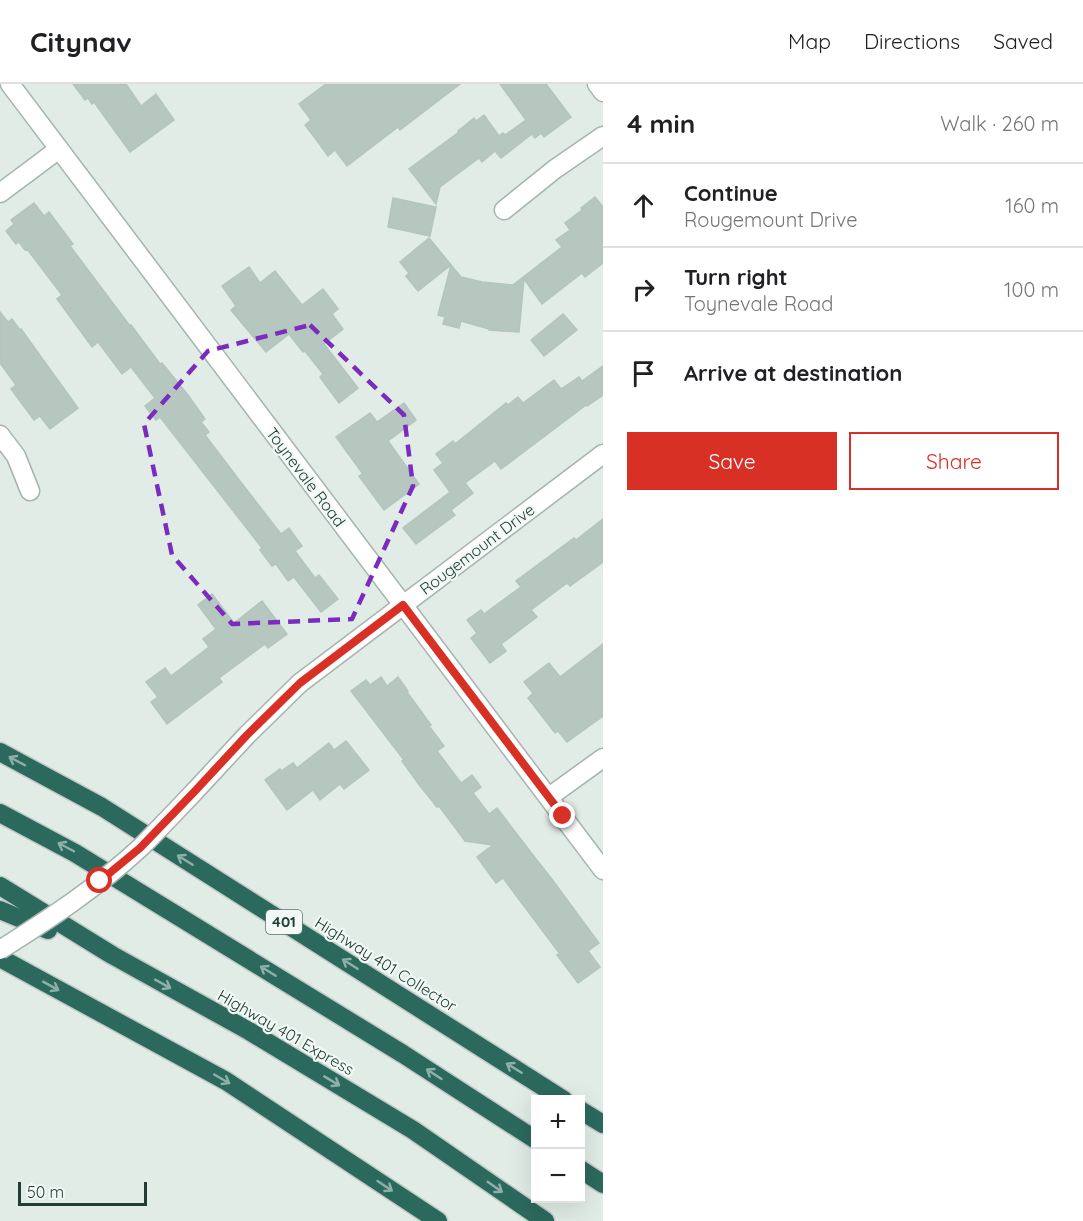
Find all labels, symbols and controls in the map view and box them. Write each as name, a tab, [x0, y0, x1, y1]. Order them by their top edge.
text: Citynav	[30, 24, 132, 59]
text: Map	[788, 28, 831, 54]
text: Directions	[864, 28, 960, 54]
text: Saved	[993, 28, 1053, 54]
text: 4 min	[627, 107, 695, 140]
text: Walk · 260 m	[940, 111, 1059, 136]
text: Continue	[684, 179, 778, 207]
icon: ahead	[627, 189, 660, 222]
text: 160 m	[1005, 193, 1059, 218]
text: Rougemount Drive	[684, 207, 858, 232]
text: Turn right	[684, 263, 788, 291]
icon: right	[627, 273, 660, 306]
text: 100 m	[1004, 277, 1059, 302]
text: Toynevale Road	[684, 291, 833, 316]
icon: arrive	[627, 357, 660, 390]
text: Arrive at destination	[684, 359, 902, 387]
street label: Toynevale Road	[262, 423, 350, 531]
button: Save	[627, 432, 837, 490]
button: Share	[849, 432, 1059, 490]
street label: Rougemount Drive	[416, 499, 538, 599]
one-way arrow	[8, 755, 26, 766]
route end	[549, 802, 575, 828]
one-way arrow	[57, 841, 75, 853]
one-way arrow	[177, 853, 194, 865]
route start	[86, 867, 112, 893]
road number: 401	[266, 910, 302, 934]
street label: Highway 401 Collector	[311, 912, 461, 1016]
one-way arrow	[342, 958, 358, 970]
one-way arrow	[260, 964, 277, 976]
one-way arrow	[154, 978, 171, 990]
one-way arrow	[42, 981, 60, 992]
street label: Highway 401 Express	[214, 985, 358, 1079]
one-way arrow	[506, 1062, 523, 1074]
one-way arrow	[425, 1067, 442, 1080]
one-way arrow	[213, 1073, 230, 1085]
one-way arrow	[323, 1076, 340, 1088]
map controls	[531, 1095, 585, 1203]
button: +	[531, 1095, 585, 1149]
button: −	[531, 1149, 585, 1203]
scale bar	[18, 1179, 147, 1206]
one-way arrow	[377, 1180, 394, 1193]
one-way arrow	[487, 1181, 503, 1193]
text: 50 m	[27, 1182, 64, 1202]

